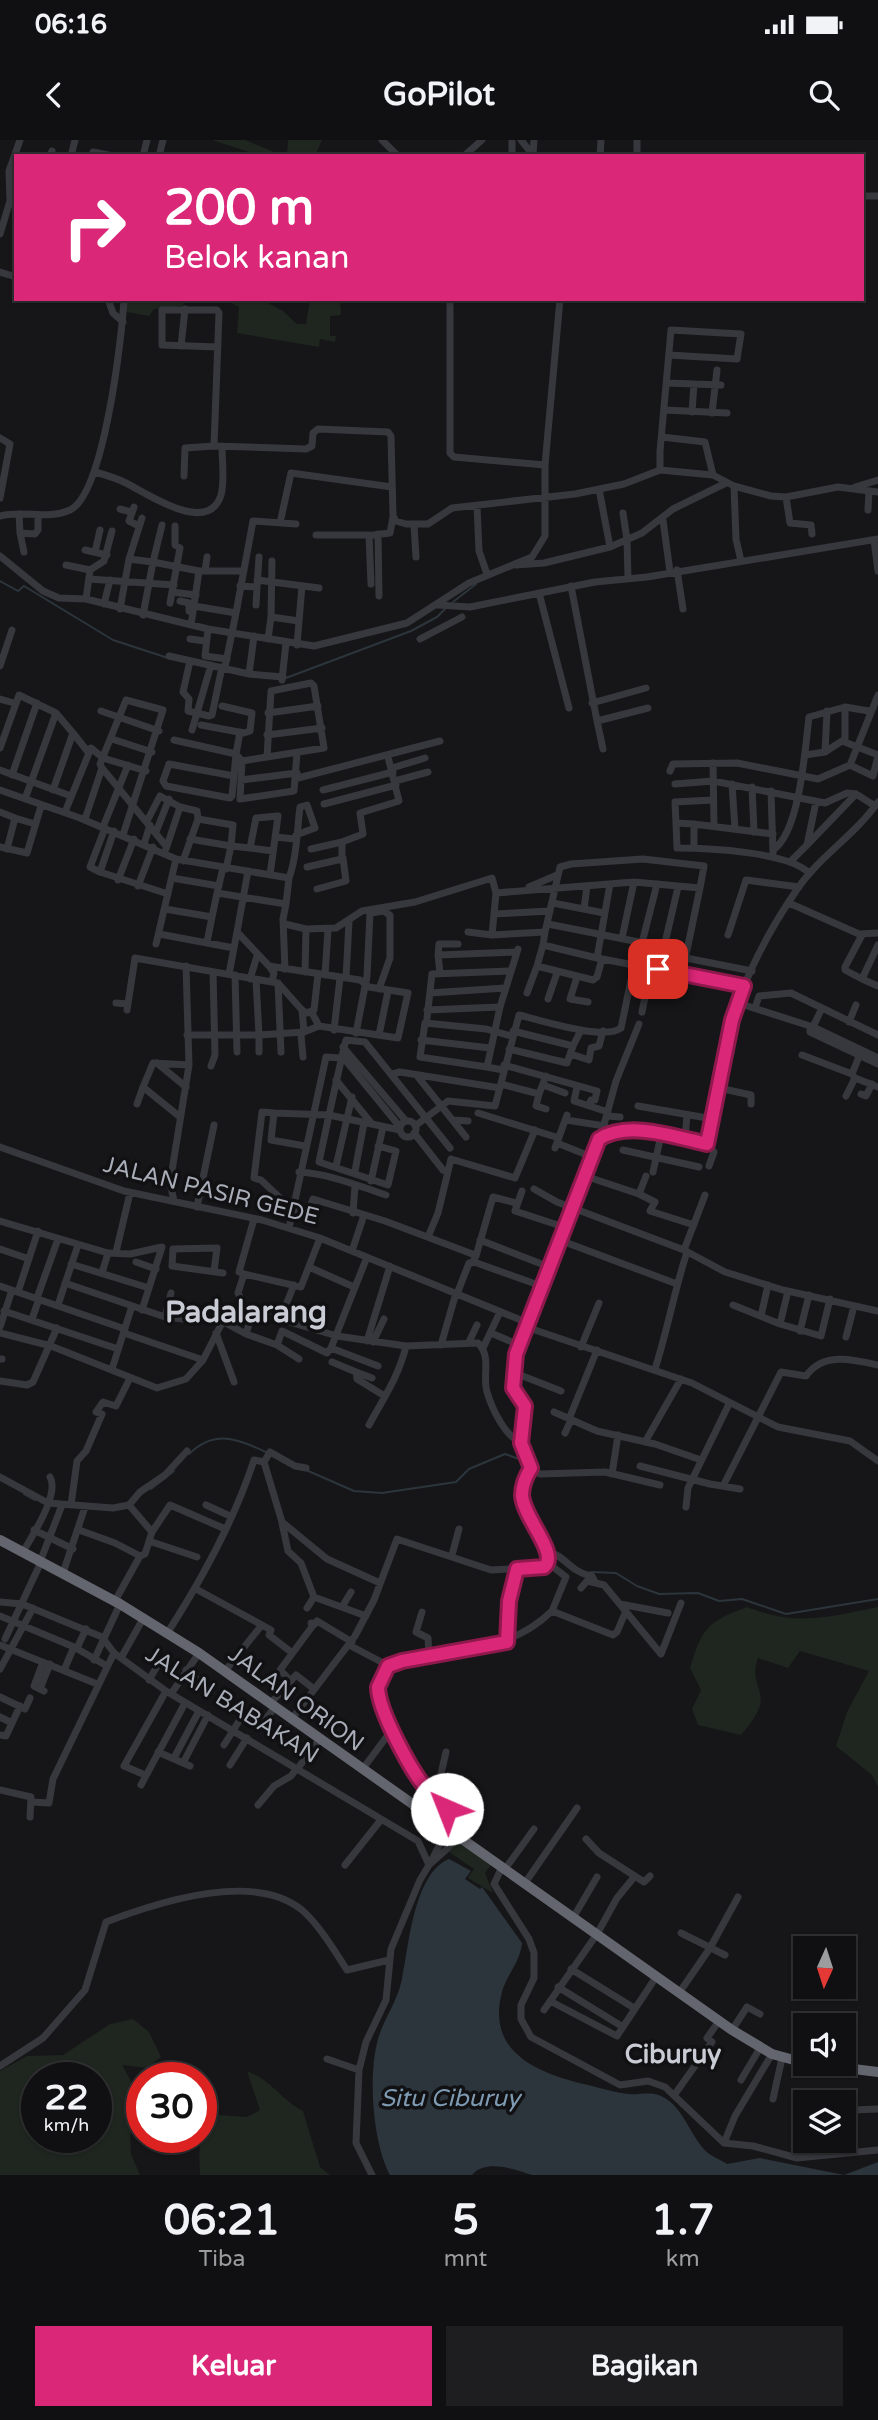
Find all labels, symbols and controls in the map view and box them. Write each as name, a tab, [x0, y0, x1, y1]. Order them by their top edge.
text: 06:16	[35, 9, 107, 40]
icon: back	[35, 76, 73, 114]
text: GoPilot	[383, 76, 495, 114]
icon: search	[805, 76, 843, 114]
text: 200 m	[164, 179, 314, 238]
icon: right	[49, 182, 140, 273]
text: Belok kanan	[164, 239, 349, 277]
pin	[628, 939, 688, 999]
icon: arrive	[639, 950, 677, 988]
street label: JALAN PASIR GEDE	[100, 1151, 322, 1231]
district label: Padalarang	[165, 1294, 327, 1331]
street label: JALAN BABAKAN	[140, 1640, 324, 1770]
street label: JALAN ORION	[223, 1640, 369, 1758]
position arrow	[410, 1772, 484, 1846]
north arrow	[793, 1936, 856, 1998]
map controls	[793, 1936, 856, 2153]
button: sound	[793, 2013, 856, 2076]
district label: Ciburuy	[625, 2039, 721, 2070]
speed limit sign: 30	[126, 2062, 217, 2153]
text: 22	[45, 2077, 88, 2119]
water label: Situ Ciburuy	[380, 2084, 523, 2113]
button: layers	[793, 2090, 856, 2153]
text: km/h	[44, 2114, 89, 2136]
text: 06:21	[164, 2195, 280, 2246]
text: 5	[452, 2195, 479, 2246]
text: 1.7	[651, 2195, 714, 2246]
text: Tiba	[198, 2245, 245, 2273]
text: mnt	[444, 2245, 487, 2273]
text: km	[666, 2245, 700, 2273]
button: Keluar	[35, 2326, 432, 2406]
button: Bagikan	[446, 2326, 843, 2406]

